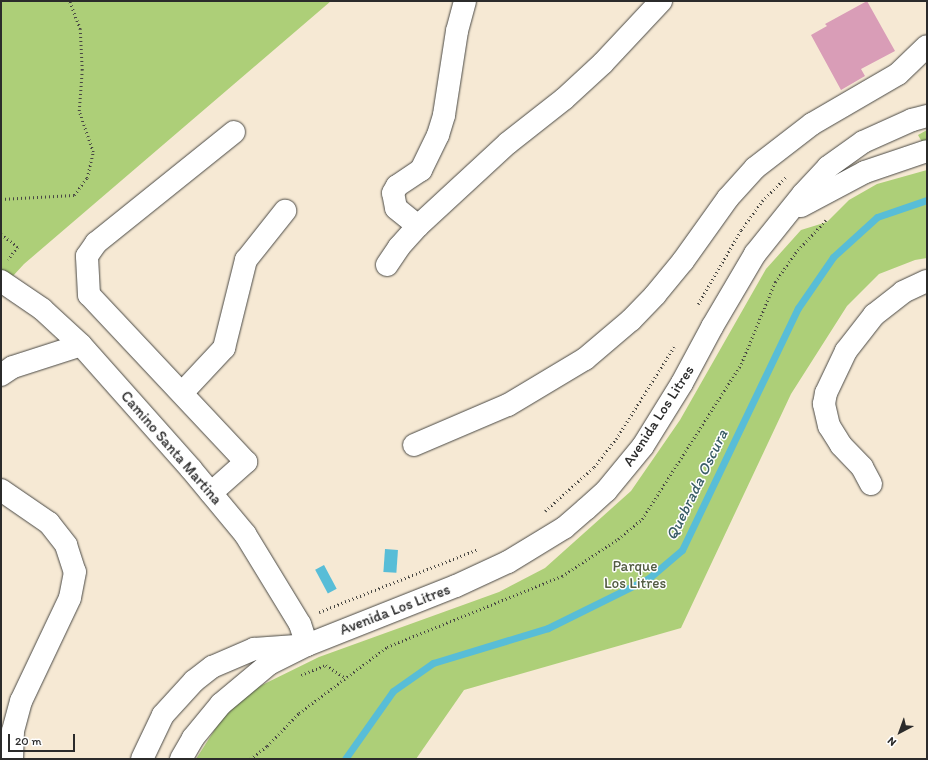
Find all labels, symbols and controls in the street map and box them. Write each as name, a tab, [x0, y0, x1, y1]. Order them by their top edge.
street label: Avenida Los Litres	[620, 362, 698, 470]
street label: Camino Santa Martina	[117, 387, 225, 509]
water label: Quebrada Oscura	[662, 427, 732, 543]
park label: Parque Los Litres	[604, 557, 666, 592]
street label: Avenida Los Litres	[337, 581, 453, 639]
north arrow	[880, 712, 920, 752]
scale bar	[10, 726, 77, 752]
text: 20 m	[15, 734, 42, 748]
text: N	[885, 734, 899, 749]

